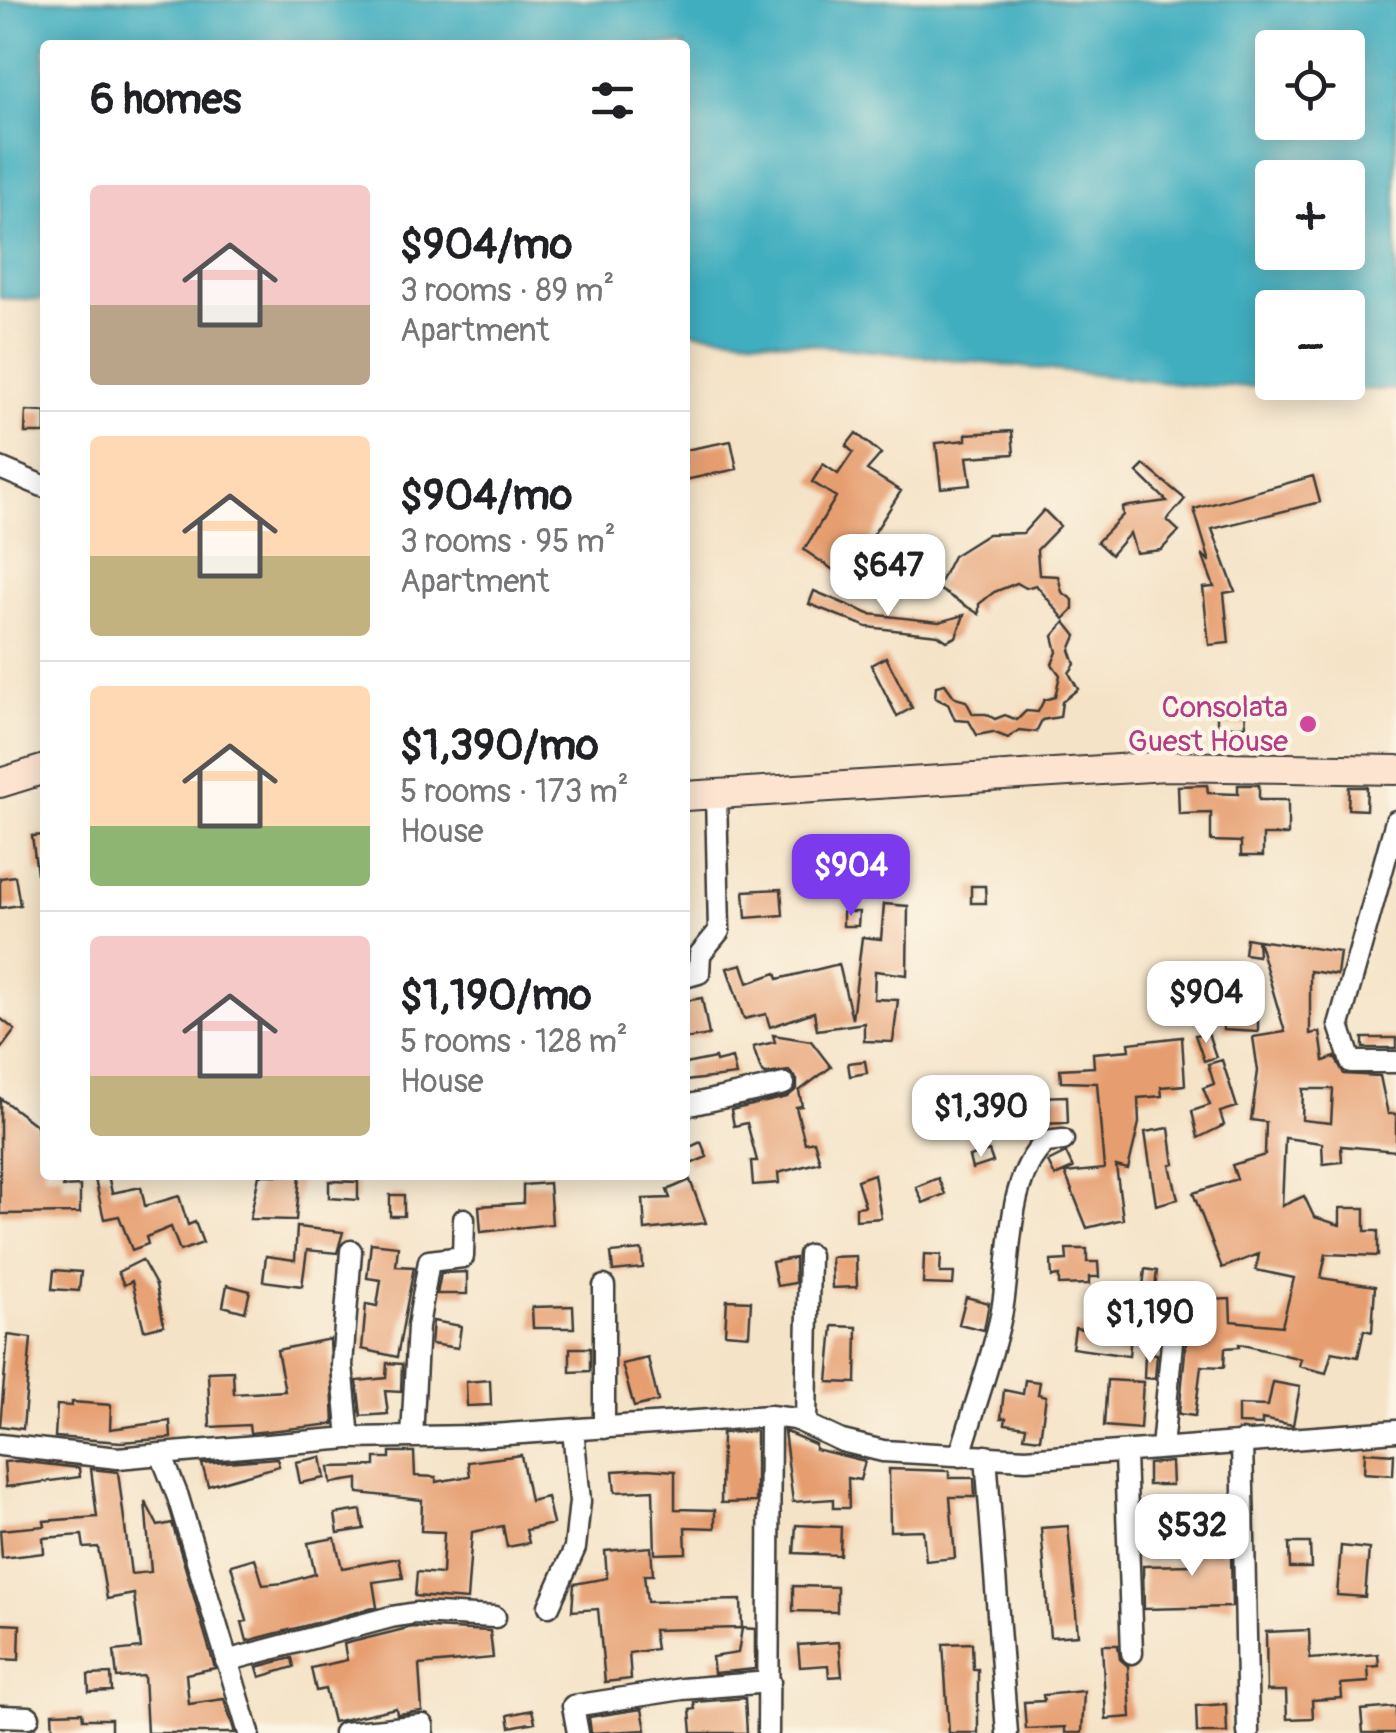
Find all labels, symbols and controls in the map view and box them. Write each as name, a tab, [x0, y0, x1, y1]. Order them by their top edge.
map controls	[1255, 30, 1365, 400]
button: locate	[1255, 30, 1365, 140]
icon: filters	[585, 73, 640, 128]
text: 6 homes	[90, 74, 241, 126]
button: +	[1255, 160, 1365, 270]
text: $904/mo	[400, 219, 572, 271]
icon: home	[170, 225, 290, 345]
text: 3 rooms · 89 m²	[400, 271, 614, 311]
button: −	[1255, 290, 1365, 400]
text: Apartment	[400, 311, 549, 351]
text: $904/mo	[400, 470, 572, 522]
icon: home	[170, 476, 290, 596]
text: 3 rooms · 95 m²	[400, 522, 616, 562]
pin: $647	[829, 534, 947, 619]
text: $647	[852, 546, 924, 586]
text: Apartment	[400, 562, 549, 602]
place label: Consolata Guest House	[1128, 689, 1288, 760]
marker: Consolata Guest House	[1297, 713, 1319, 735]
text: $1,390/mo	[400, 720, 599, 772]
icon: home	[170, 726, 290, 846]
text: 5 rooms · 173 m²	[400, 772, 629, 812]
text: House	[400, 812, 484, 852]
pin: $904	[792, 834, 910, 919]
text: $904	[814, 846, 888, 886]
pin: $904	[1147, 961, 1265, 1046]
text: $1,190/mo	[400, 970, 592, 1022]
text: $904	[1169, 973, 1243, 1013]
icon: home	[170, 976, 290, 1096]
text: 5 rooms · 128 m²	[400, 1022, 628, 1062]
text: House	[400, 1062, 484, 1102]
pin: $1,390	[900, 1075, 1062, 1160]
text: $1,390	[934, 1087, 1028, 1127]
pin: $1,190	[1069, 1281, 1231, 1366]
text: $1,190	[1106, 1293, 1194, 1333]
pin: $532	[1133, 1494, 1251, 1579]
text: $532	[1157, 1506, 1227, 1546]

